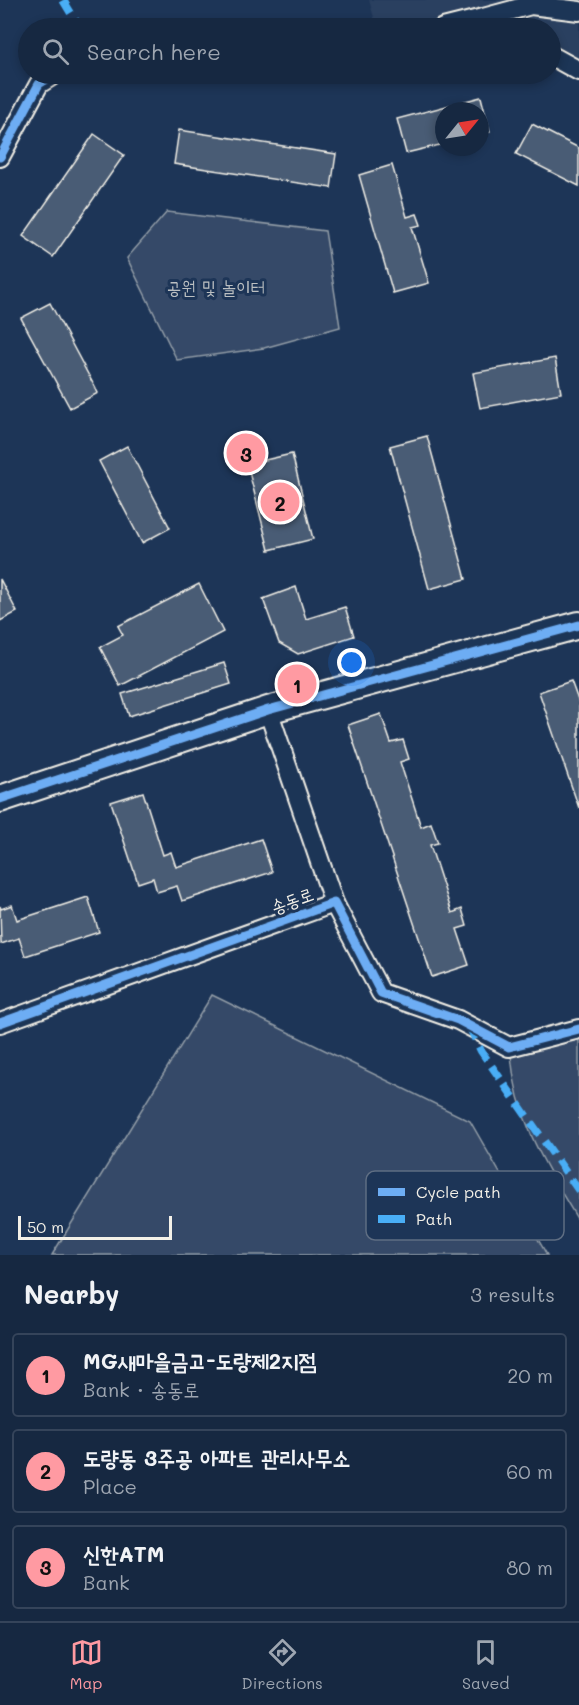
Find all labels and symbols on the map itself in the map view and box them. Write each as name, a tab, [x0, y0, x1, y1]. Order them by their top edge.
north arrow	[435, 102, 489, 156]
park label: 공원 및 놀이터	[167, 275, 265, 299]
pin: 3	[226, 430, 266, 476]
pin: 2	[260, 480, 300, 524]
your location	[337, 648, 366, 677]
pin: 1	[278, 662, 316, 706]
street label: 송동로	[267, 881, 317, 919]
legend	[366, 1171, 564, 1240]
text: Cycle path	[416, 1181, 500, 1202]
text: Path	[416, 1208, 452, 1229]
scale bar	[18, 1213, 172, 1240]

